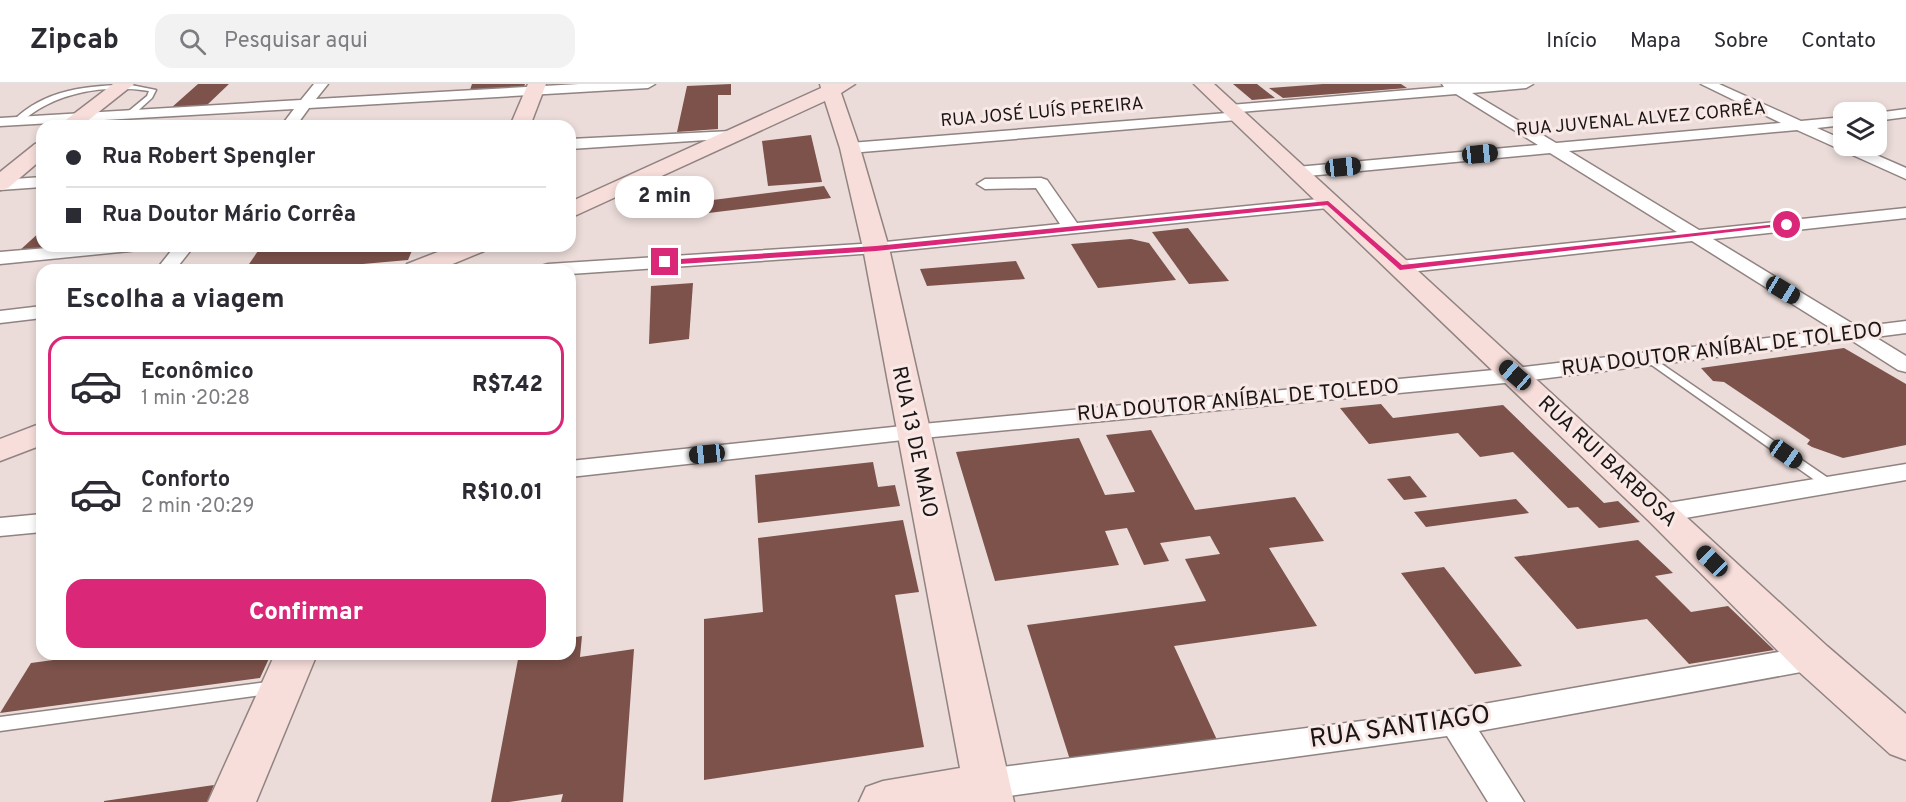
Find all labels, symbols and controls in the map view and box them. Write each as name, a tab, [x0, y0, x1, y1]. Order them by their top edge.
search box	[155, 14, 575, 68]
text: Zipcab	[30, 23, 119, 59]
icon: search	[176, 25, 209, 58]
text: Pesquisar aqui	[224, 28, 368, 55]
text: Início	[1546, 28, 1597, 55]
text: Mapa	[1630, 28, 1681, 55]
text: Sobre	[1714, 28, 1768, 55]
text: Contato	[1801, 28, 1876, 55]
street label: RUA JOSÉ LUÍS PEREIRA	[939, 91, 1144, 133]
street label: RUA JUVENAL ALVEZ CORRÊA	[1515, 96, 1767, 142]
map controls	[1833, 102, 1887, 156]
button: layers	[1833, 102, 1887, 156]
car	[1461, 143, 1499, 165]
text: Rua Robert Spengler	[102, 144, 316, 171]
car	[1324, 156, 1362, 178]
callout: 2 min	[616, 175, 714, 217]
text: 2 min	[638, 184, 691, 210]
text: Rua Doutor Mário Corrêa	[102, 202, 356, 229]
route start	[1773, 211, 1800, 238]
route end	[651, 248, 678, 275]
car	[1763, 273, 1803, 307]
text: Escolha a viagem	[66, 283, 285, 317]
street label: RUA DOUTOR ANÍBAL DE TOLEDO	[1560, 316, 1884, 383]
car	[1496, 356, 1534, 394]
icon: car	[69, 359, 123, 413]
text: Econômico	[141, 359, 254, 386]
street label: RUA 13 DE MAIO	[885, 364, 943, 520]
text: R$7.42	[472, 372, 543, 399]
street label: RUA DOUTOR ANÍBAL DE TOLEDO	[1076, 372, 1400, 429]
text: 1 min · 20:28	[141, 386, 250, 412]
street label: RUA RUI BARBOSA	[1532, 390, 1682, 534]
car	[1766, 436, 1806, 472]
car	[688, 443, 726, 465]
icon: car	[69, 467, 123, 521]
text: Conforto	[141, 467, 230, 494]
text: R$10.01	[462, 480, 543, 507]
text: 2 min · 20:29	[141, 494, 254, 520]
car	[1693, 542, 1731, 580]
button: Confirmar	[66, 579, 546, 648]
street label: RUA SANTIAGO	[1308, 699, 1492, 757]

